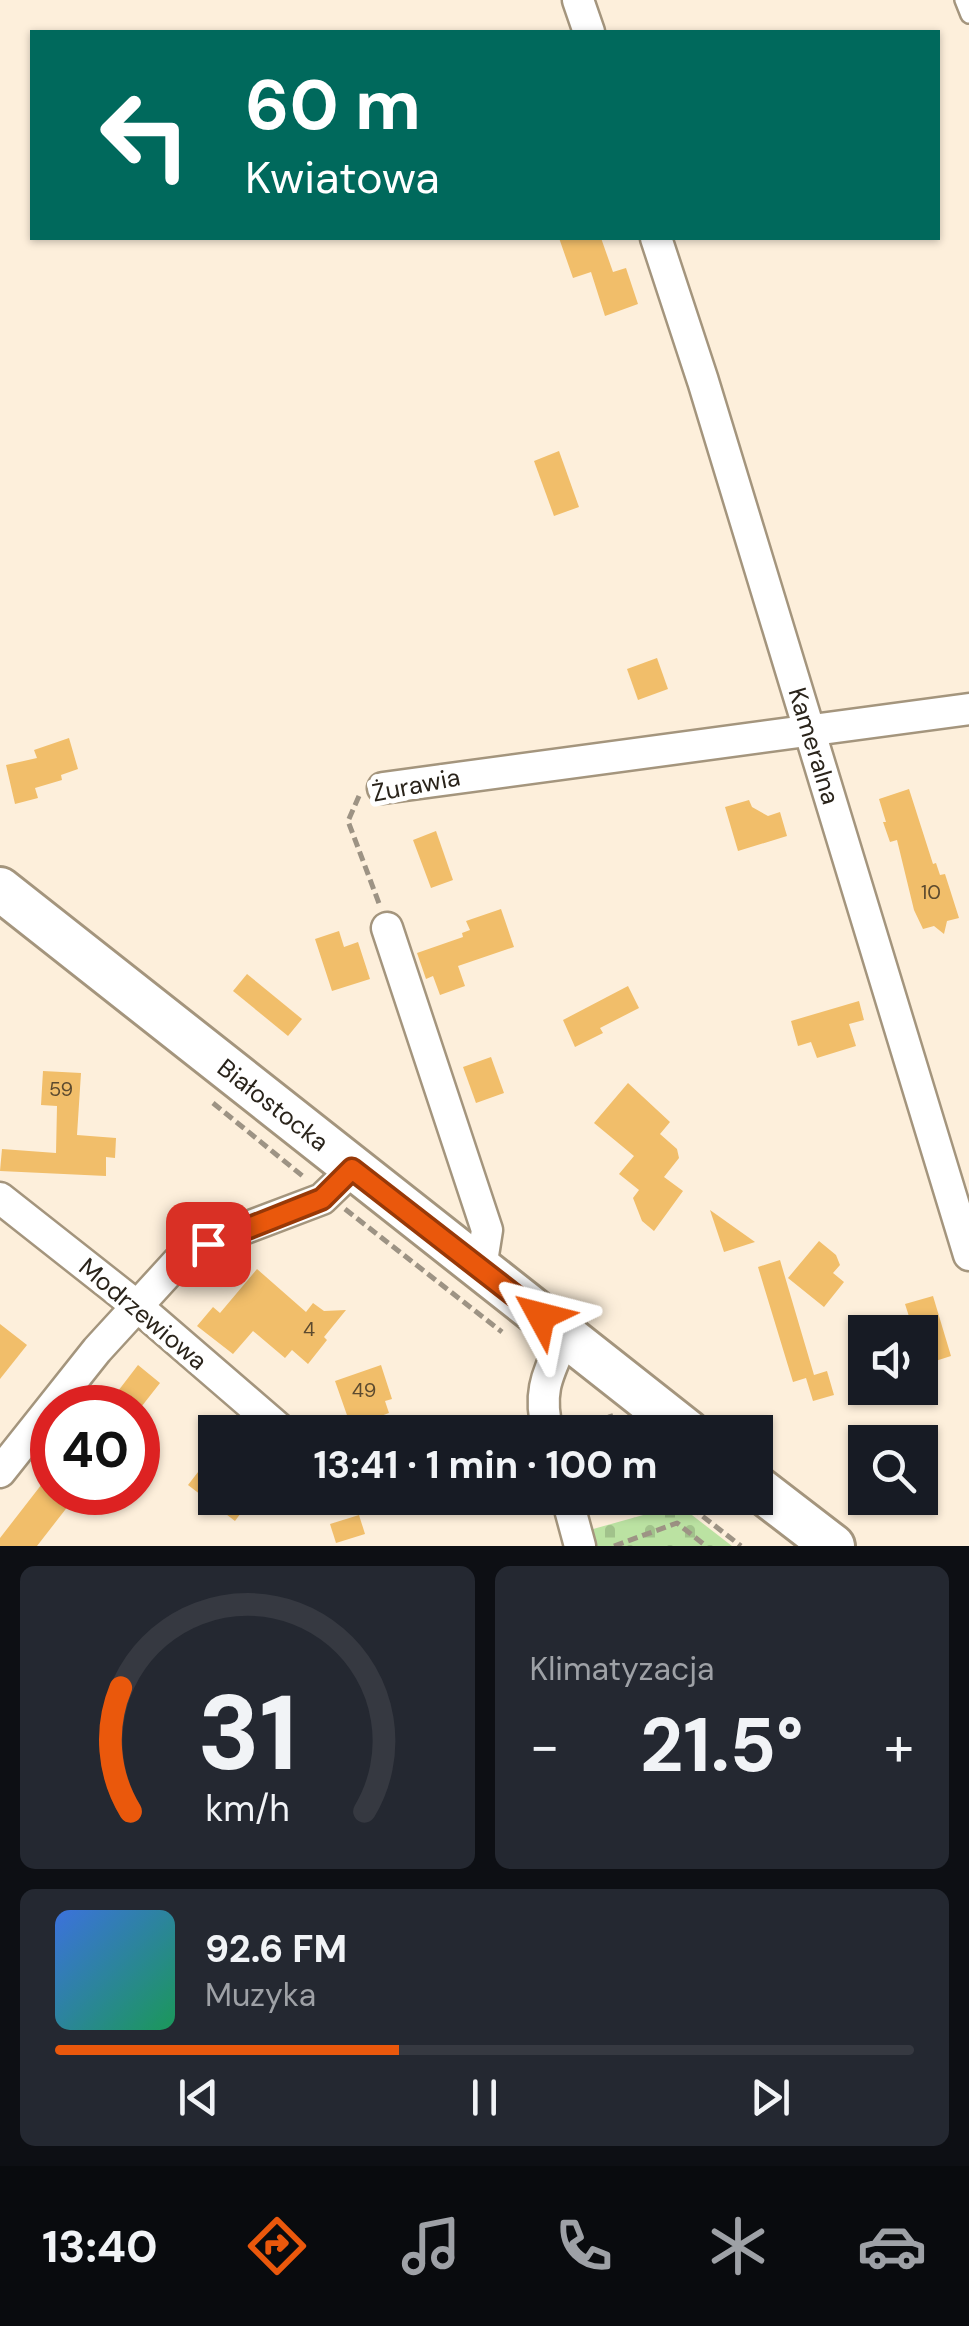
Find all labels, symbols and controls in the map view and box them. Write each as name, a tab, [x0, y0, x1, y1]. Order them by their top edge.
text: 60 m	[245, 60, 421, 151]
icon: left	[80, 70, 210, 200]
text: Kwiatowa	[245, 148, 440, 207]
street label: Kameralna	[781, 684, 847, 808]
street label: Żurawia	[369, 760, 463, 810]
house number: 10	[921, 879, 941, 905]
street label: Białostocka	[211, 1051, 335, 1159]
house number: 59	[49, 1076, 73, 1102]
pin	[166, 1202, 251, 1287]
icon: arrive	[181, 1217, 236, 1272]
street label: Modrzewiowa	[72, 1251, 214, 1377]
position arrow	[489, 1264, 593, 1368]
map controls	[848, 1315, 938, 1515]
button: sound	[848, 1315, 938, 1405]
house number: 4	[303, 1316, 315, 1342]
house number: 49	[352, 1377, 376, 1403]
speed limit sign: 40	[30, 1385, 160, 1515]
button: search	[848, 1425, 938, 1515]
text: 13:41 · 1 min · 100 m	[313, 1440, 658, 1490]
text: Klimatyzacja	[530, 1648, 714, 1690]
text: 31	[197, 1666, 297, 1801]
text: 21.5°	[640, 1697, 803, 1794]
text: −	[530, 1710, 560, 1782]
text: +	[884, 1710, 914, 1782]
text: km/h	[205, 1786, 289, 1832]
text: 92.6 FM	[205, 1924, 347, 1974]
text: Muzyka	[205, 1974, 316, 2016]
icon: previous	[171, 2070, 226, 2125]
icon: pause	[457, 2070, 512, 2125]
icon: next	[743, 2070, 798, 2125]
icon: directions	[242, 2211, 312, 2281]
icon: music	[396, 2211, 466, 2281]
icon: phone	[549, 2211, 619, 2281]
icon: climate	[703, 2211, 773, 2281]
icon: car	[857, 2211, 927, 2281]
text: 13:40	[42, 2217, 158, 2276]

